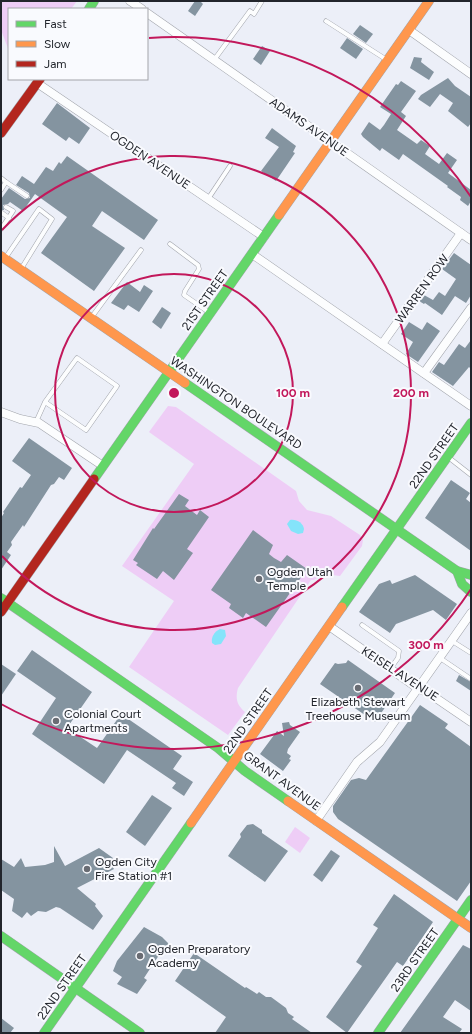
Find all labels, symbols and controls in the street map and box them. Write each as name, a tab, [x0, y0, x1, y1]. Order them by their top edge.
legend	[8, 8, 148, 80]
text: Fast	[44, 17, 67, 31]
text: Slow	[44, 37, 71, 51]
text: Jam	[44, 57, 67, 71]
street label: ADAMS AVENUE	[267, 95, 351, 159]
street label: OGDEN AVENUE	[107, 128, 193, 192]
street label: WARREN ROW	[392, 251, 452, 326]
street label: 21ST STREET	[179, 267, 231, 333]
street label: WASHINGTON BOULEVARD	[168, 354, 304, 452]
centre of rings	[167, 386, 181, 400]
text: 100 m	[276, 386, 310, 400]
text: 200 m	[393, 386, 429, 400]
street label: 22ND STREET	[406, 420, 462, 491]
place label: Ogden Utah Temple	[267, 565, 333, 593]
marker: Ogden Utah Temple	[254, 574, 264, 584]
text: 300 m	[408, 638, 444, 652]
street label: KEISEL AVENUE	[359, 644, 441, 704]
marker: Elizabeth Stewart Treehouse Museum	[353, 683, 363, 693]
street label: 22ND STREET	[220, 685, 276, 756]
place label: Elizabeth Stewart Treehouse Museum	[306, 695, 410, 723]
place label: Colonial Court Apartments	[64, 707, 142, 735]
marker: Colonial Court Apartments	[51, 716, 61, 726]
street label: GRANT AVENUE	[241, 748, 323, 814]
place label: Ogden City Fire Station #1	[95, 855, 172, 883]
marker: Ogden City Fire Station #1	[82, 864, 92, 874]
street label: 23RD STREET	[388, 925, 442, 994]
place label: Ogden Preparatory Academy	[148, 942, 251, 970]
street label: 22ND STREET	[34, 951, 90, 1022]
marker: Ogden Preparatory Academy	[135, 951, 145, 961]

